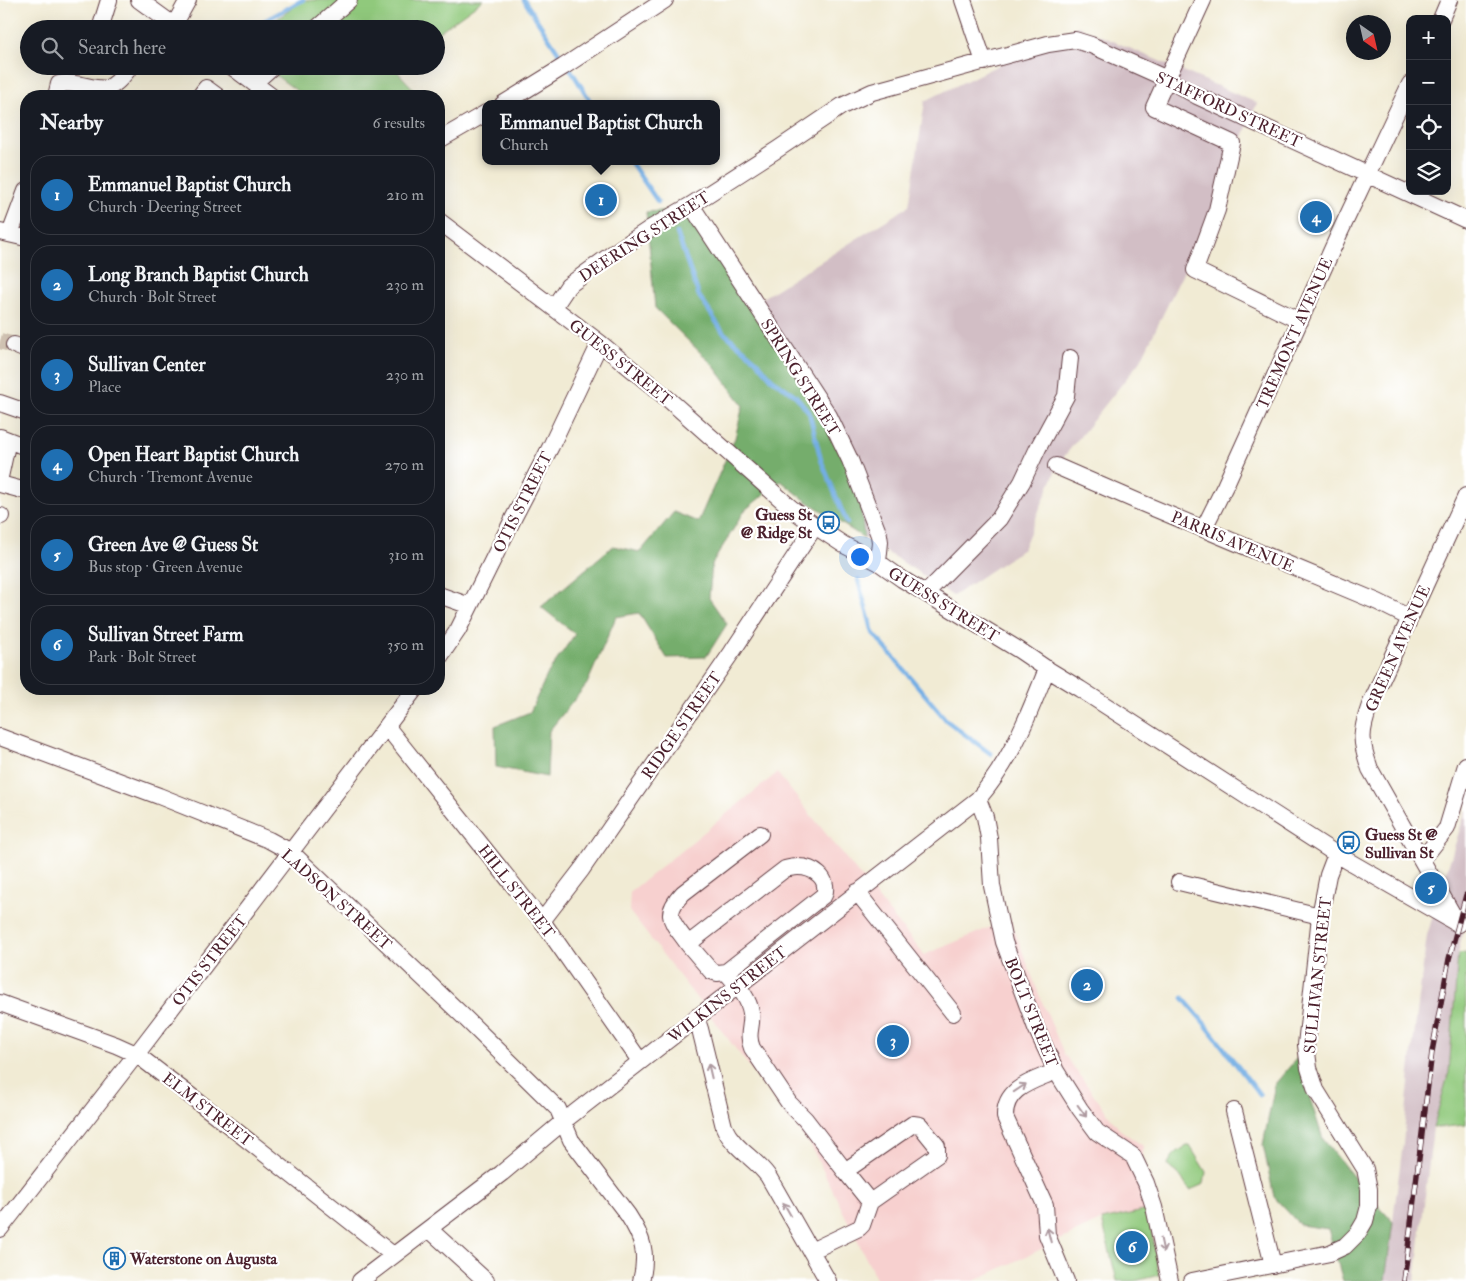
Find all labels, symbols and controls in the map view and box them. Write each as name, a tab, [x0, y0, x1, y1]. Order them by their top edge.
north arrow	[1346, 15, 1391, 60]
map controls	[1406, 15, 1451, 195]
button: +	[1406, 15, 1451, 60]
search box	[20, 20, 445, 75]
icon: search	[38, 34, 66, 62]
text: Search here	[78, 36, 166, 60]
button: −	[1406, 60, 1451, 105]
street label: STAFFORD STREET	[1153, 67, 1305, 152]
popup	[482, 100, 720, 165]
button: locate	[1406, 105, 1451, 150]
text: Nearby	[40, 109, 103, 136]
text: Emmanuel Baptist Church	[499, 111, 703, 135]
text: 6 results	[373, 113, 425, 133]
text: Church	[499, 135, 548, 155]
button: layers	[1406, 150, 1451, 195]
text: Emmanuel Baptist Church	[88, 173, 291, 197]
pin: 1	[585, 181, 617, 219]
text: 1	[54, 185, 60, 205]
text: 210 m	[386, 185, 424, 205]
street label: DEERING STREET	[575, 187, 714, 287]
text: Church · Deering Street	[88, 197, 242, 217]
pin: 4	[1300, 198, 1332, 236]
street label: TREMONT AVENUE	[1252, 254, 1337, 412]
text: Long Branch Baptist Church	[88, 263, 309, 287]
text: 2	[53, 275, 61, 295]
text: 230 m	[386, 275, 424, 295]
text: Church · Bolt Street	[88, 287, 216, 307]
street label: GUESS STREET	[565, 315, 676, 410]
street label: SPRING STREET	[756, 315, 844, 440]
text: Sullivan Center	[88, 353, 205, 377]
text: 3	[54, 365, 60, 385]
text: 230 m	[386, 365, 424, 385]
text: Place	[88, 377, 121, 397]
text: Open Heart Baptist Church	[88, 443, 299, 467]
street label: OTIS STREET	[489, 448, 557, 556]
text: 4	[53, 455, 61, 475]
text: 270 m	[385, 455, 424, 475]
text: Church · Tremont Avenue	[88, 467, 253, 487]
place label: Guess St @ Ridge St	[741, 505, 813, 544]
street label: PARRIS AVENUE	[1168, 507, 1297, 577]
bus stop icon: Guess St @ Ridge St	[816, 511, 840, 535]
text: Green Ave @ Guess St	[88, 533, 258, 557]
your location	[847, 544, 873, 570]
text: 5	[53, 545, 61, 565]
text: 310 m	[388, 545, 424, 565]
text: Bus stop · Green Avenue	[88, 557, 243, 577]
street label: GUESS STREET	[884, 563, 1003, 647]
street label: GREEN AVENUE	[1361, 582, 1435, 715]
text: Sullivan Street Farm	[88, 623, 244, 647]
text: 6	[53, 635, 61, 655]
text: 350 m	[387, 635, 424, 655]
text: Park · Bolt Street	[88, 647, 196, 667]
street label: RIDGE STREET	[637, 668, 726, 783]
place label: Guess St @ Sullivan St	[1365, 825, 1438, 863]
bus stop icon: Guess St @ Sullivan St	[1337, 831, 1361, 855]
street label: HILL STREET	[473, 841, 559, 942]
street label: LADSON STREET	[277, 845, 396, 955]
pin: 5	[1415, 869, 1447, 907]
street label: SULLIVAN STREET	[1300, 896, 1336, 1054]
street label: OTIS STREET	[168, 911, 252, 1010]
street label: WILKINS STREET	[663, 942, 791, 1048]
street label: BOLT STREET	[1000, 955, 1062, 1070]
pin: 2	[1071, 966, 1103, 1004]
pin: 3	[877, 1022, 909, 1060]
one-way arrow	[705, 1064, 714, 1080]
street label: ELM STREET	[158, 1068, 257, 1151]
one-way arrow	[1013, 1083, 1027, 1093]
one-way arrow	[1077, 1104, 1087, 1118]
one-way arrow	[782, 1202, 792, 1217]
one-way arrow	[1044, 1228, 1053, 1244]
pin: 6	[1116, 1228, 1148, 1266]
one-way arrow	[1158, 1237, 1168, 1253]
building icon: Waterstone on Augusta	[102, 1246, 126, 1270]
place label: Waterstone on Augusta	[129, 1249, 278, 1270]

